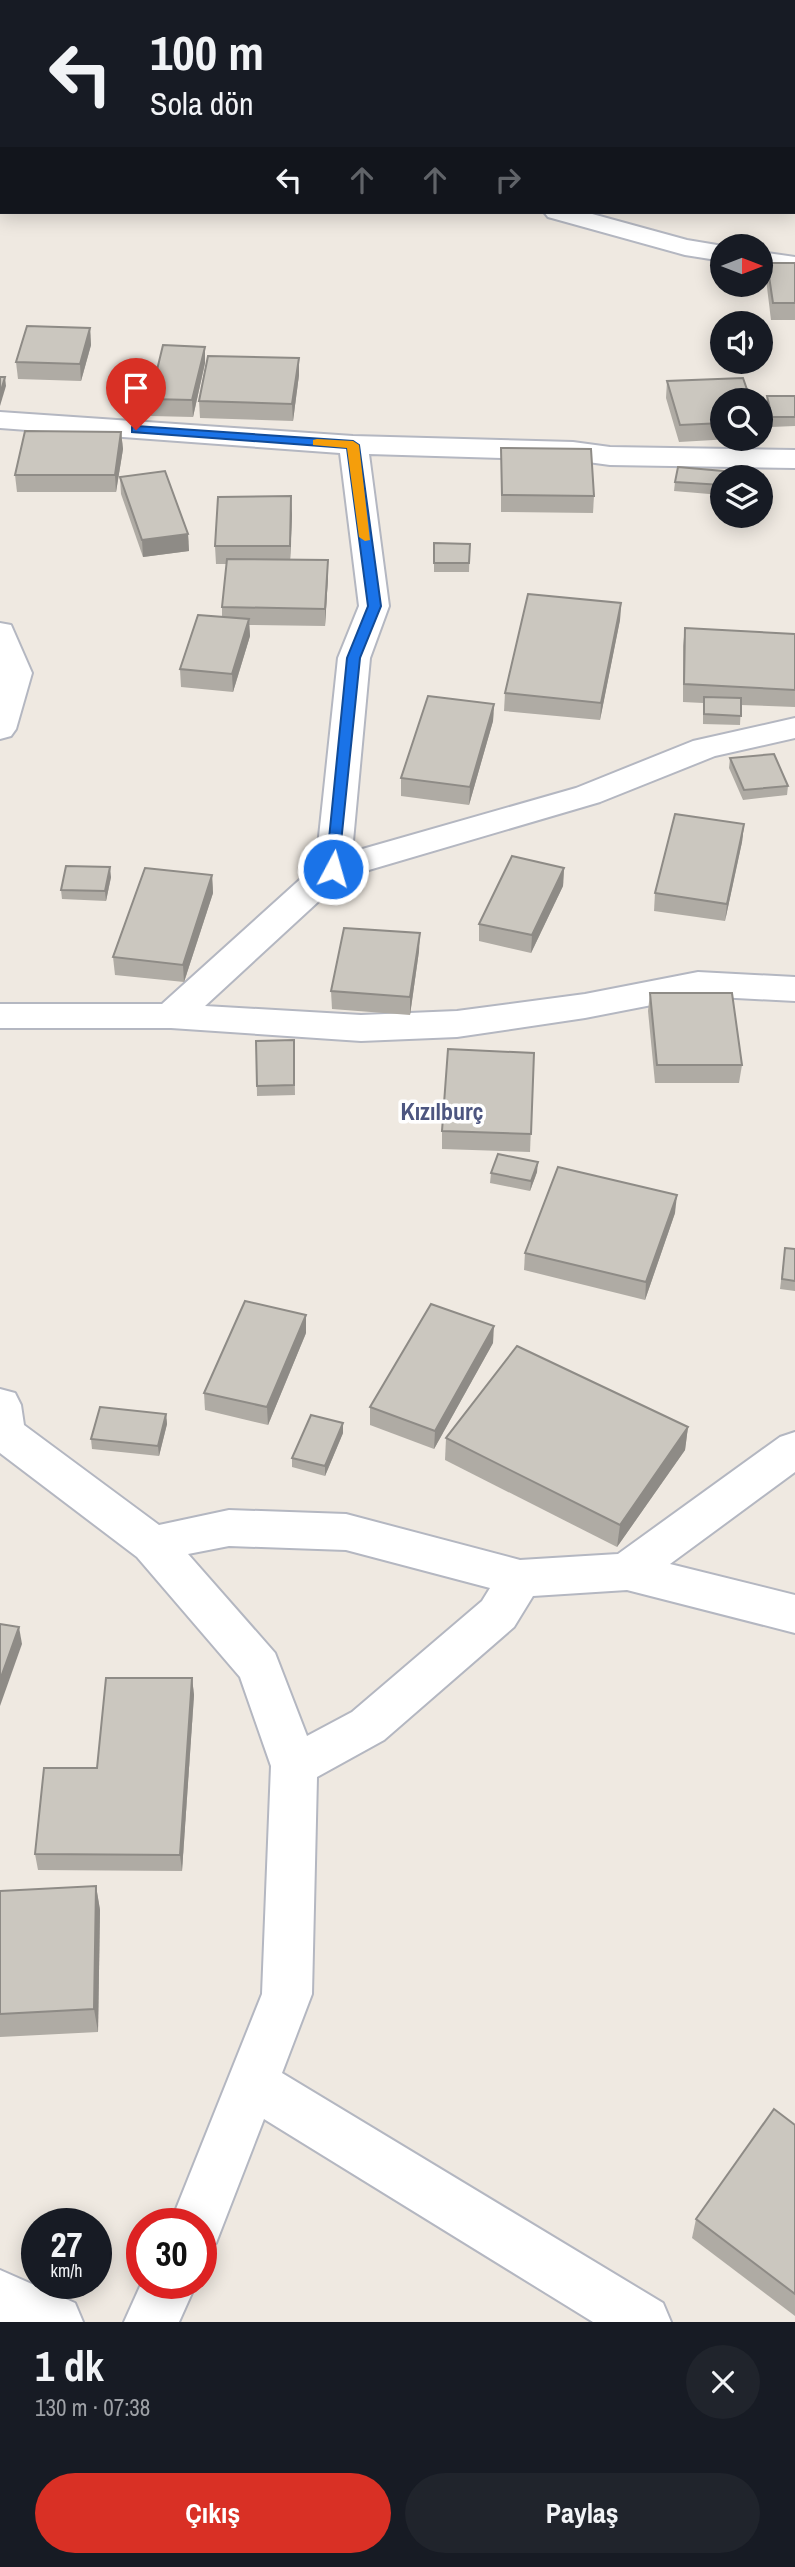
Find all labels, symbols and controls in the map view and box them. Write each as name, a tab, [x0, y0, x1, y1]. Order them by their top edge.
text: 100 m	[150, 19, 264, 85]
icon: left	[35, 28, 126, 119]
text: Sola dön	[150, 82, 254, 125]
icon: left	[270, 161, 308, 199]
icon: ahead	[343, 161, 381, 199]
icon: ahead	[416, 161, 454, 199]
icon: right	[489, 161, 527, 199]
north arrow	[710, 234, 774, 298]
map controls	[710, 234, 773, 528]
button: sound	[710, 311, 773, 374]
pin	[106, 358, 166, 430]
icon: arrive	[117, 369, 155, 407]
button: search	[710, 388, 773, 451]
button: layers	[710, 465, 773, 528]
position arrow	[296, 832, 370, 906]
district label: Kızılburç	[400, 1095, 484, 1127]
speed limit sign: 30	[126, 2208, 217, 2299]
text: 27	[51, 2221, 82, 2268]
text: km/h	[51, 2258, 83, 2283]
text: 1 dk	[35, 2338, 104, 2394]
button: close	[686, 2345, 760, 2419]
text: 130 m · 07:38	[35, 2392, 150, 2423]
button: Çıkış	[35, 2473, 391, 2553]
button: Paylaş	[405, 2473, 760, 2553]

